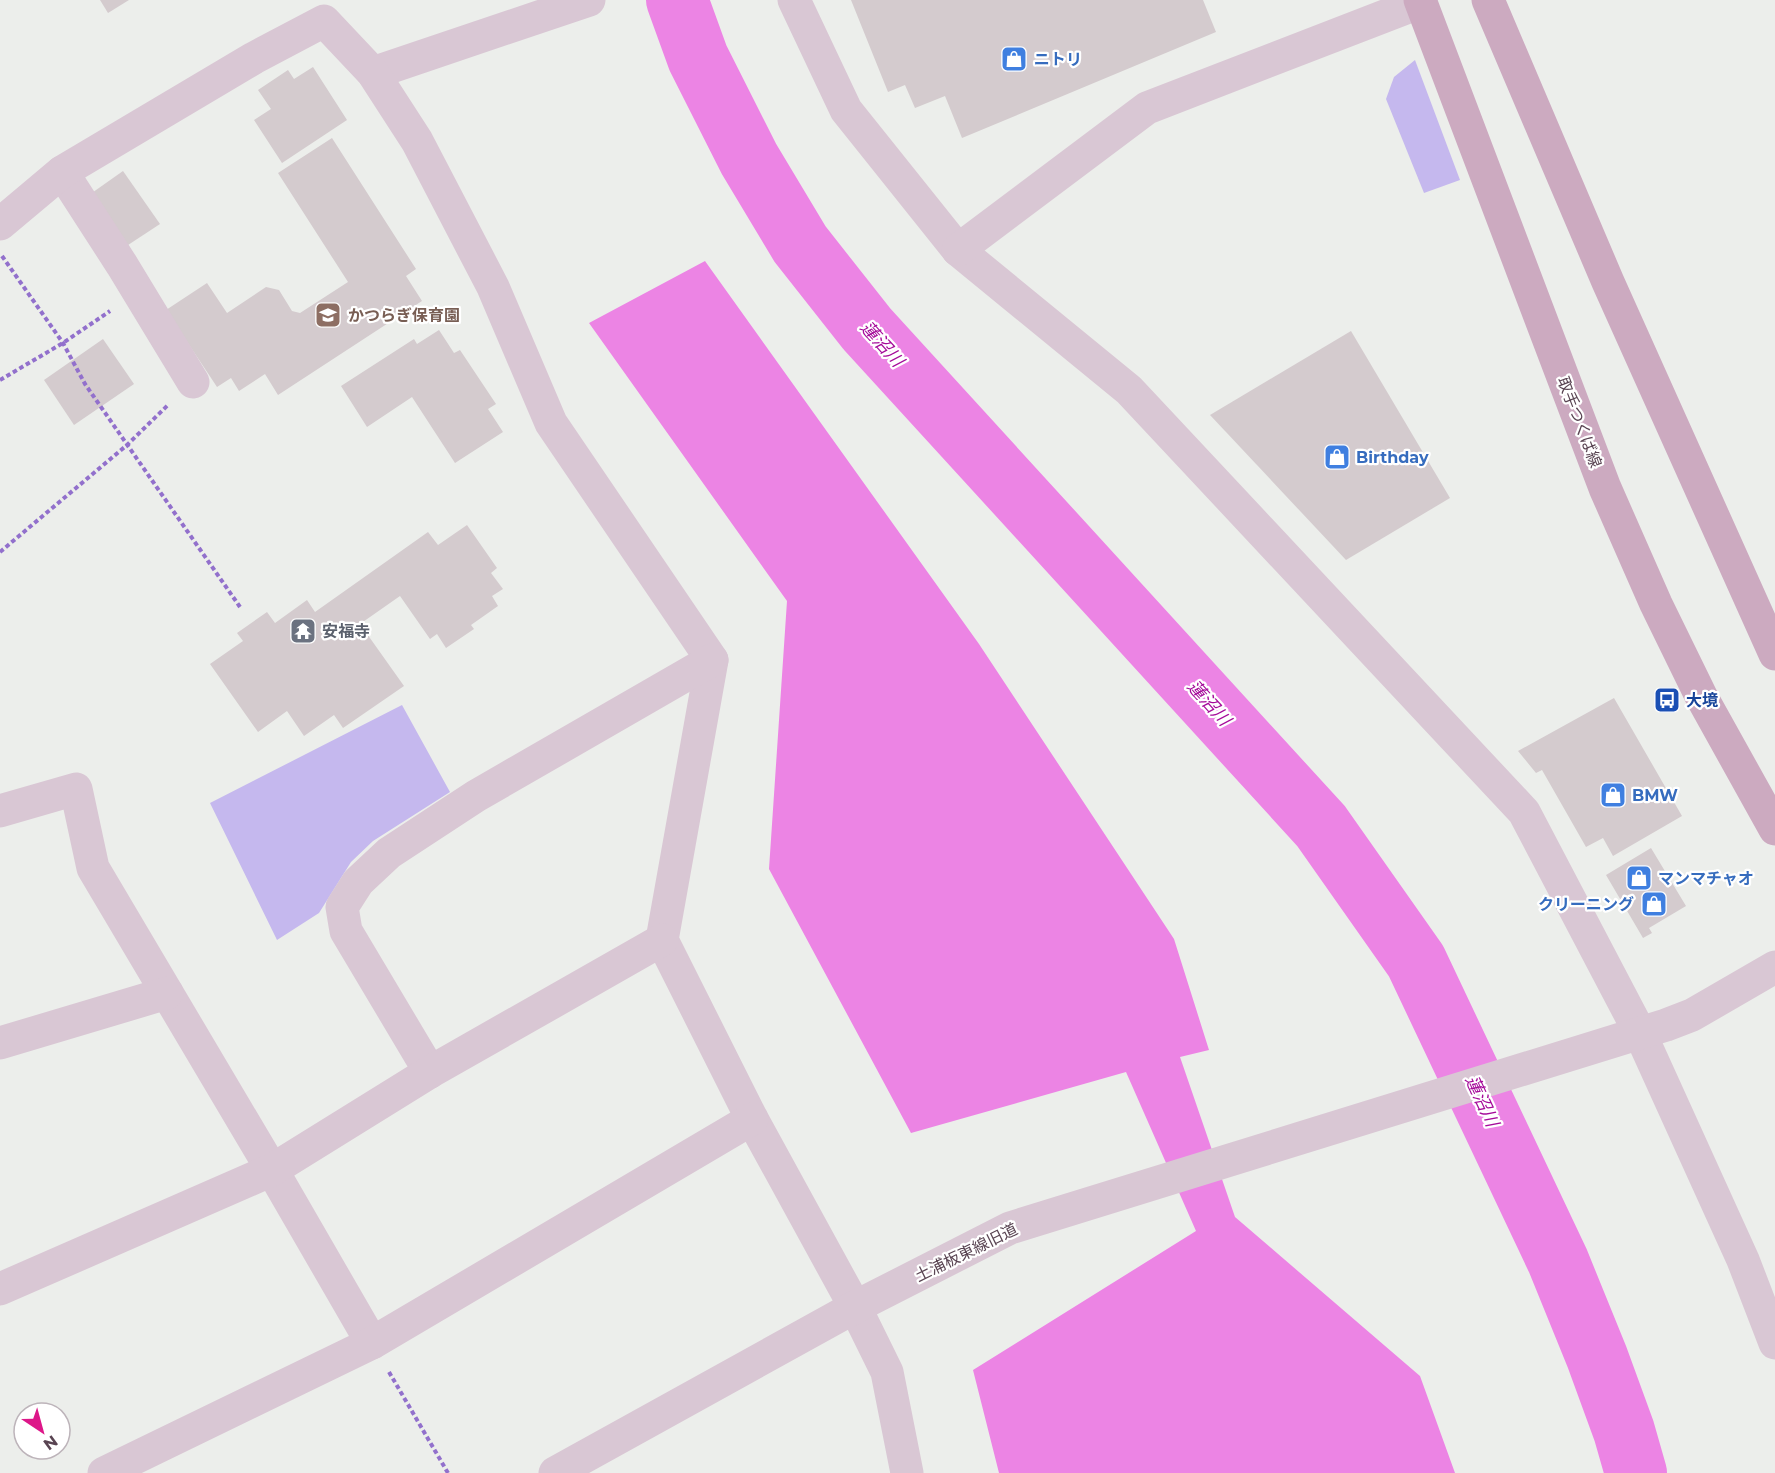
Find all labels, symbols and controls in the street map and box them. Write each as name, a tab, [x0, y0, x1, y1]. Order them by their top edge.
shop icon: ニトリ	[999, 44, 1029, 74]
place label: ニトリ	[1034, 50, 1082, 69]
school or university icon: かつらぎ保育園	[313, 300, 343, 330]
place label: かつらぎ保育園	[348, 306, 460, 325]
water label: 蓮沼川	[856, 317, 910, 373]
street label: 取手つくば線	[1553, 374, 1606, 470]
shop icon: Birthday	[1322, 442, 1352, 472]
place label: Birthday	[1356, 448, 1429, 467]
temple icon: 安福寺	[288, 616, 318, 646]
place label: 安福寺	[322, 622, 370, 641]
water label: 蓮沼川	[1183, 676, 1237, 732]
bus stop icon: 大境	[1652, 685, 1682, 715]
place label: 大境	[1686, 691, 1718, 710]
shop icon: BMW	[1598, 780, 1628, 810]
place label: BMW	[1632, 786, 1678, 805]
shop icon: マンマチャオ	[1624, 863, 1654, 893]
place label: マンマチャオ	[1658, 869, 1754, 888]
shop icon: クリーニング	[1639, 889, 1669, 919]
place label: クリーニング	[1538, 895, 1634, 914]
water label: 蓮沼川	[1461, 1072, 1504, 1132]
street label: 土浦板東線旧道	[912, 1219, 1021, 1286]
north arrow	[12, 1401, 72, 1461]
text: N	[40, 1431, 61, 1454]

